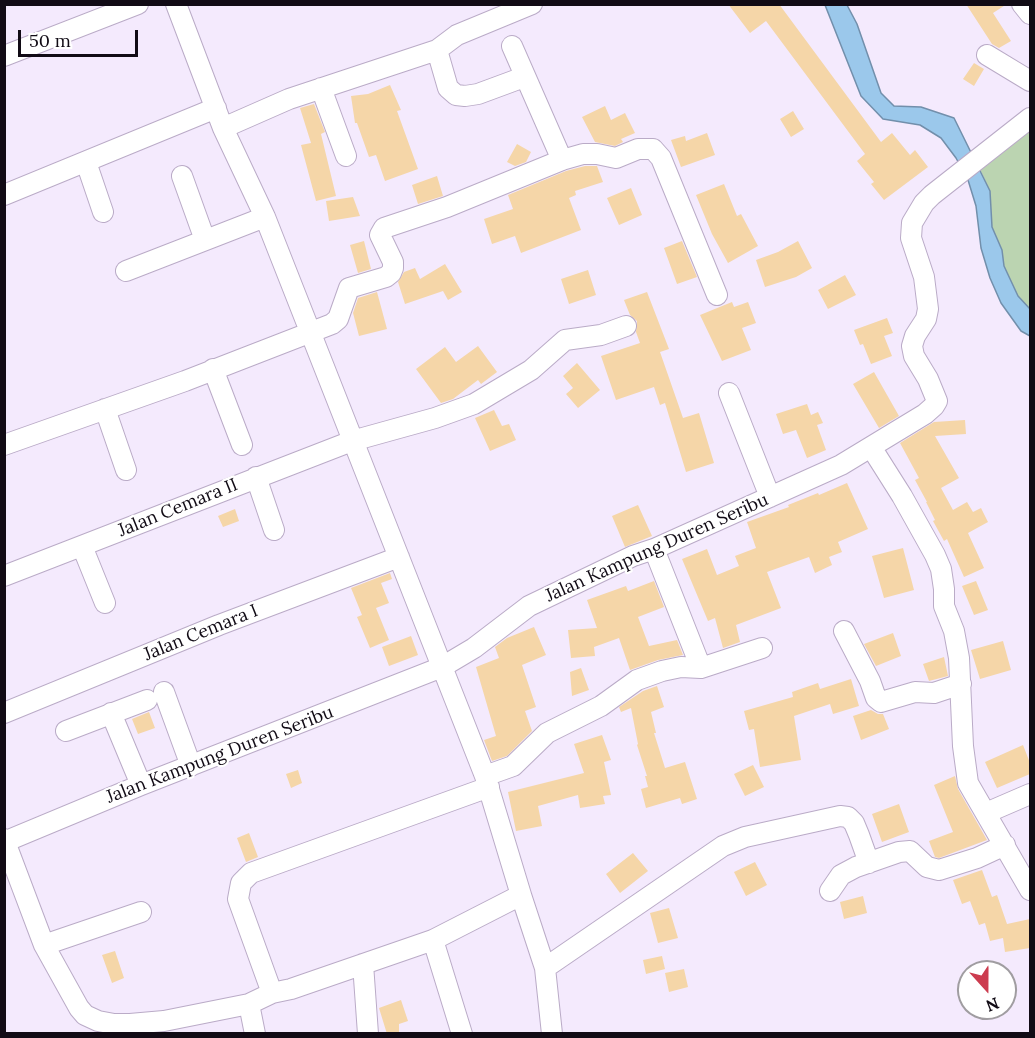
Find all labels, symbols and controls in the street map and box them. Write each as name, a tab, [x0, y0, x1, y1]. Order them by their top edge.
scale bar	[21, 18, 141, 56]
text: 50 m	[29, 29, 71, 52]
street label: Jalan Cemara II	[115, 474, 241, 542]
street label: Jalan Kampung Duren Seribu	[542, 489, 772, 607]
street label: Jalan Cemara I	[141, 600, 261, 666]
street label: Jalan Kampung Duren Seribu	[103, 702, 337, 808]
north arrow	[957, 960, 1017, 1020]
text: N	[983, 993, 1002, 1016]

